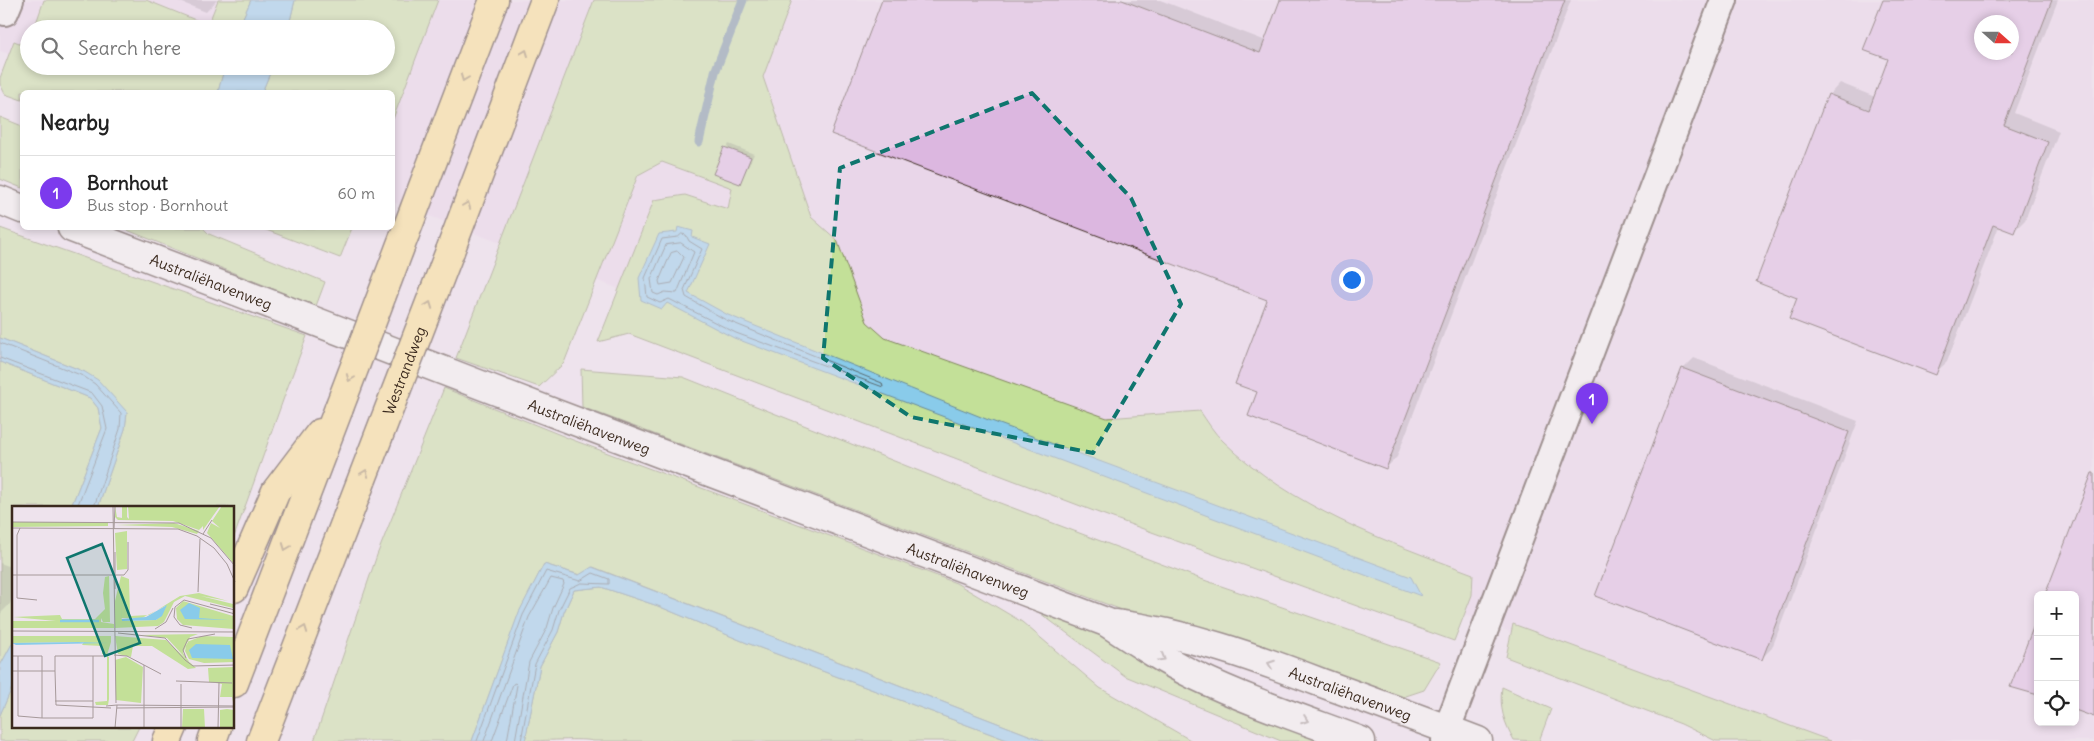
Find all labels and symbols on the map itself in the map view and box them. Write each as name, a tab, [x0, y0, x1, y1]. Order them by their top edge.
north arrow	[1974, 15, 2019, 60]
one-way arrow	[519, 50, 529, 58]
one-way arrow	[460, 73, 470, 82]
one-way arrow	[461, 201, 471, 210]
street label: Australiëhavenweg	[147, 249, 275, 313]
your location	[1339, 267, 1365, 293]
one-way arrow	[423, 301, 433, 310]
street label: Westrandweg	[378, 324, 430, 418]
one-way arrow	[346, 373, 356, 381]
pin: 1	[1576, 383, 1608, 424]
street label: Australiëhavenweg	[525, 395, 653, 458]
one-way arrow	[359, 469, 369, 478]
inset map	[12, 506, 235, 728]
street label: Australiëhavenweg	[904, 538, 1032, 602]
one-way arrow	[282, 542, 292, 551]
one-way arrow	[298, 625, 308, 634]
one-way arrow	[1157, 651, 1166, 661]
one-way arrow	[1267, 660, 1275, 670]
street label: Australiëhavenweg	[1286, 662, 1414, 725]
one-way arrow	[1300, 714, 1309, 724]

